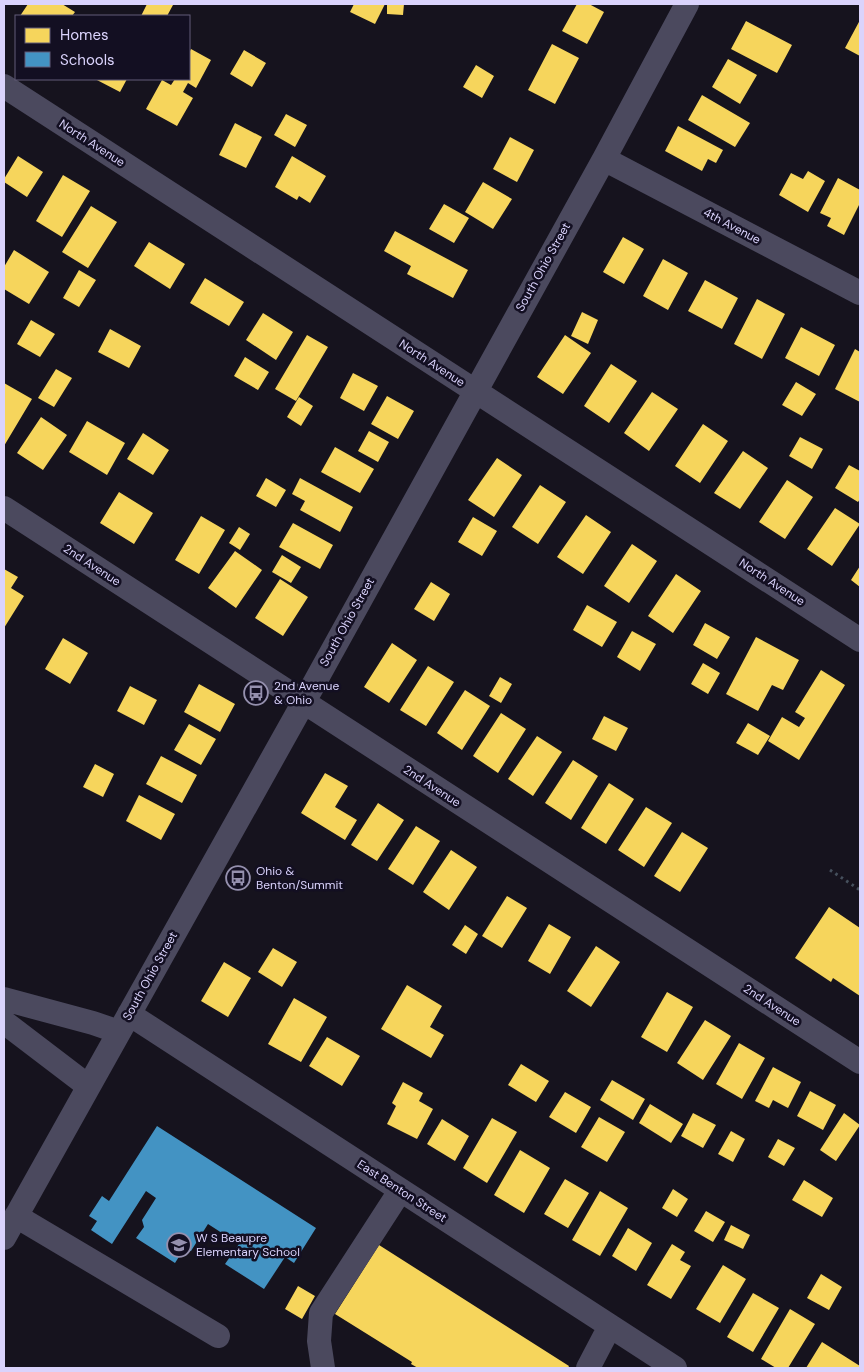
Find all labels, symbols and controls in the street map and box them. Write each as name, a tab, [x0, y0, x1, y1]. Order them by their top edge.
legend	[15, 15, 190, 80]
text: Homes	[60, 25, 109, 45]
text: Schools	[60, 50, 115, 70]
street label: North Avenue	[56, 116, 128, 170]
street label: 4th Avenue	[700, 204, 764, 248]
street label: South Ohio Street	[512, 220, 574, 314]
street label: North Avenue	[396, 336, 468, 390]
street label: 2nd Avenue	[60, 541, 124, 590]
street label: North Avenue	[736, 555, 808, 609]
street label: South Ohio Street	[316, 575, 378, 669]
place label: 2nd Avenue & Ohio	[274, 678, 339, 708]
bus stop icon: 2nd Avenue & Ohio	[243, 680, 269, 706]
street label: 2nd Avenue	[400, 762, 464, 811]
place label: Ohio & Benton/Summit	[256, 863, 343, 893]
bus stop icon: Ohio & Benton/Summit	[225, 865, 251, 891]
street label: South Ohio Street	[119, 929, 181, 1023]
street label: 2nd Avenue	[740, 981, 804, 1030]
street label: East Benton Street	[354, 1156, 450, 1226]
place label: W S Beaupre Elementary School	[196, 1230, 300, 1260]
school or university icon: W S Beaupre Elementary School	[166, 1232, 192, 1258]

